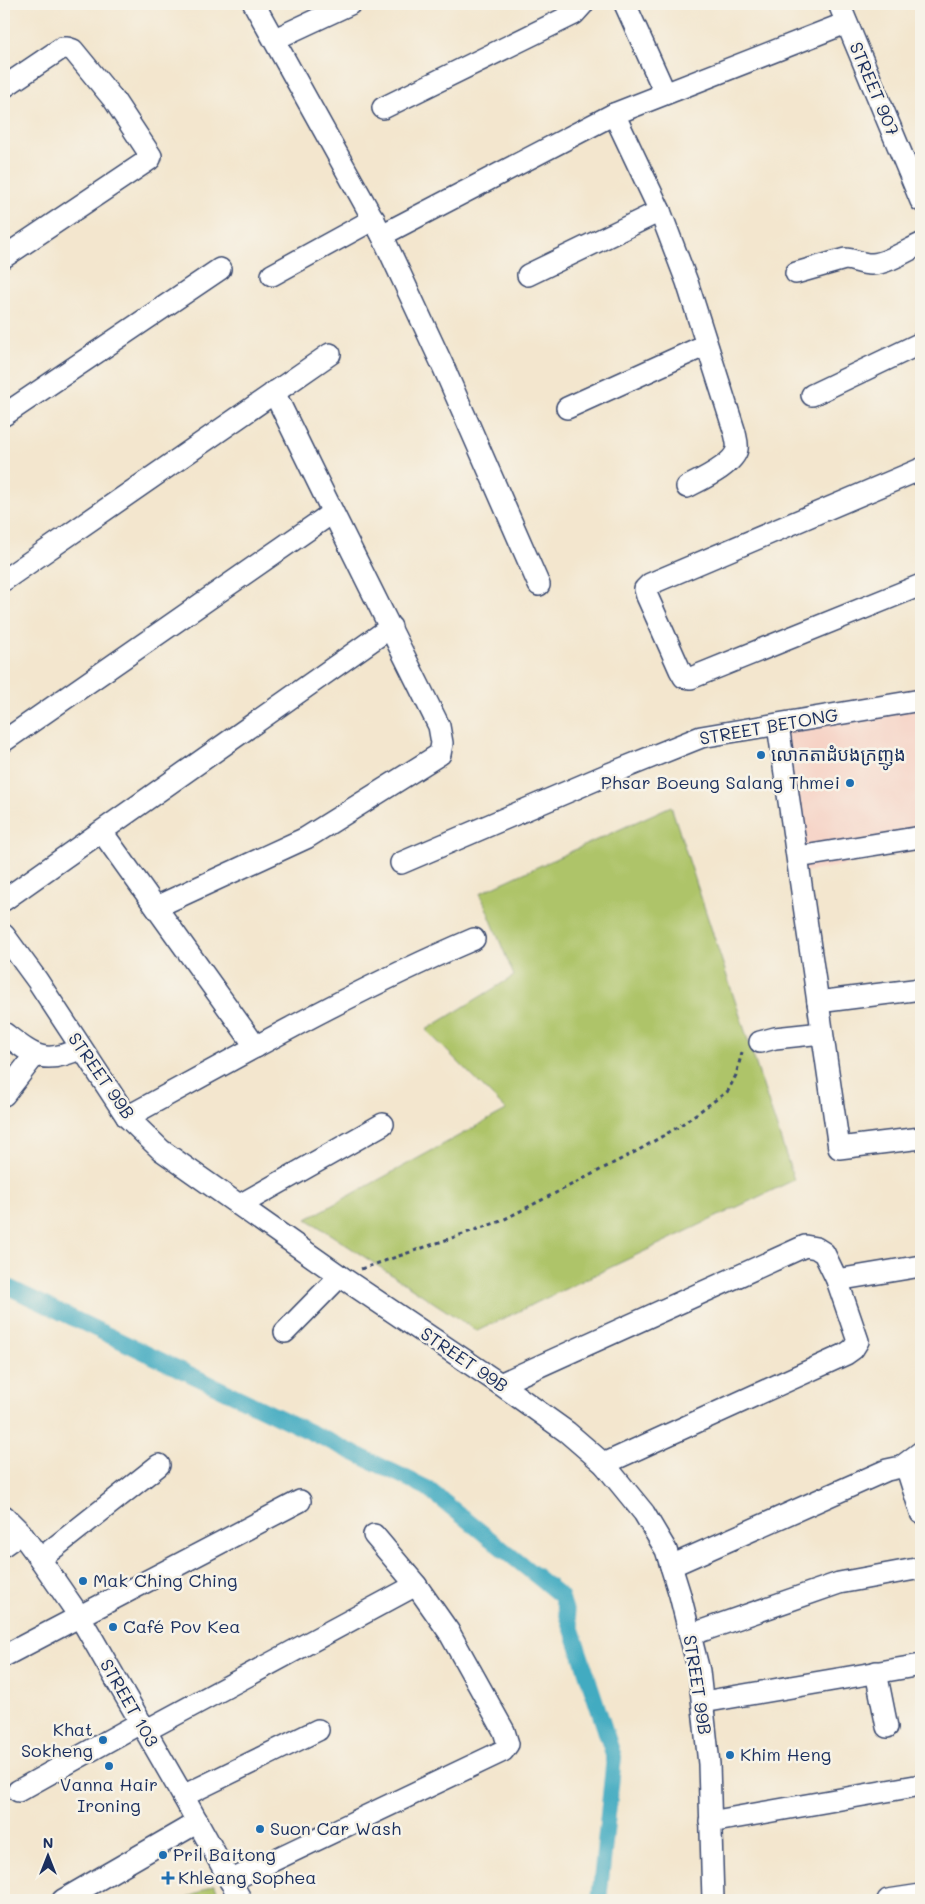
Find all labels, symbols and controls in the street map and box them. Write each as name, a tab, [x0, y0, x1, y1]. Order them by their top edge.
street label: STREET 907	[844, 38, 905, 139]
street label: STREET BETONG	[698, 702, 840, 750]
place label: លោកតាដំបងក្រញូង	[771, 742, 906, 771]
marker: លោកតាដំបងក្រញូង	[755, 749, 767, 761]
place label: Phsar Boeung Salang Thmei	[601, 770, 840, 794]
marker: Phsar Boeung Salang Thmei	[844, 777, 856, 789]
street label: STREET 99B	[63, 1027, 140, 1124]
street label: STREET 99B	[416, 1321, 513, 1397]
place label: Mak Ching Ching	[93, 1568, 238, 1592]
marker: Mak Ching Ching	[77, 1575, 89, 1587]
place label: Café Pov Kea	[123, 1614, 241, 1638]
marker: Café Pov Kea	[107, 1621, 119, 1633]
street label: STREET 99B	[678, 1633, 718, 1736]
street label: STREET 103	[95, 1654, 165, 1751]
place label: Khat Sokheng	[21, 1717, 93, 1762]
marker: Khat Sokheng	[97, 1734, 109, 1746]
place label: Khim Heng	[740, 1742, 831, 1766]
marker: Khim Heng	[724, 1749, 736, 1761]
marker: Vanna Hair Ironing	[103, 1760, 115, 1772]
place label: Vanna Hair Ironing	[60, 1772, 158, 1817]
place label: Suon Car Wash	[270, 1816, 401, 1840]
marker: Suon Car Wash	[254, 1823, 266, 1835]
north arrow	[22, 1832, 72, 1882]
text: N	[43, 1833, 53, 1852]
place label: Pril Baitong	[173, 1842, 276, 1866]
marker: Pril Baitong	[157, 1849, 169, 1861]
place label: Khleang Sophea	[178, 1865, 317, 1889]
marker: Khleang Sophea	[162, 1872, 174, 1884]

